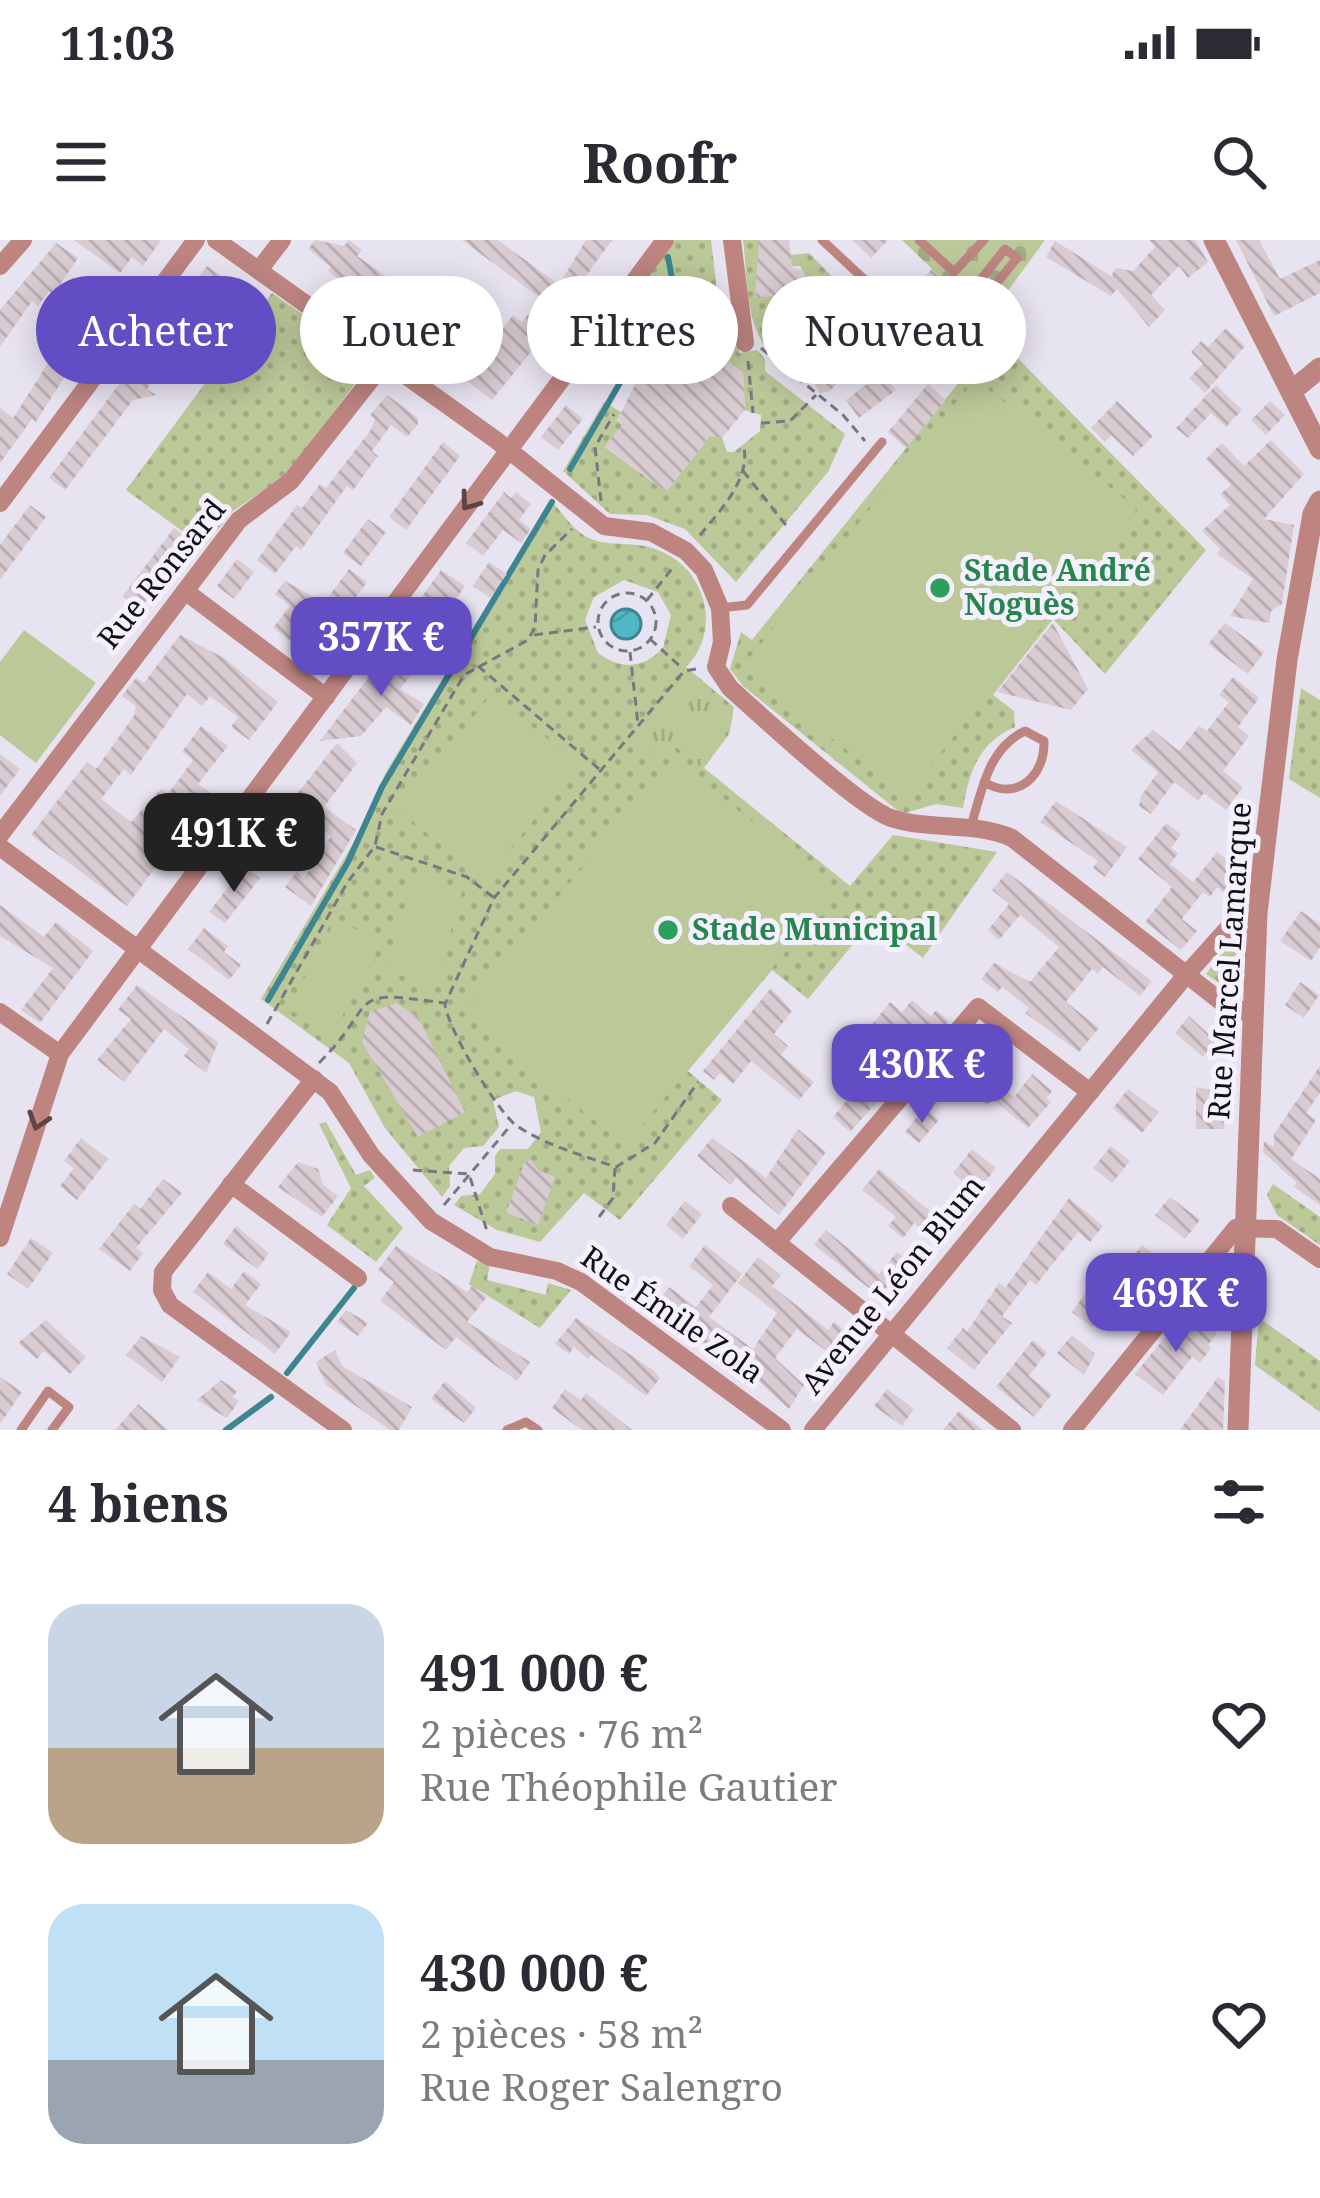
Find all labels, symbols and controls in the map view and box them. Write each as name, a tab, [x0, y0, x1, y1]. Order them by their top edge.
text: 11:03	[60, 12, 175, 73]
text: Roofr	[583, 125, 737, 199]
icon: menu	[48, 129, 114, 195]
icon: search	[1206, 129, 1272, 195]
chip: Acheter	[36, 276, 276, 384]
chip: Louer	[300, 276, 503, 384]
chip: Filtres	[527, 276, 738, 384]
chip: Nouveau	[762, 276, 1026, 384]
street label: Rue Ronsard	[88, 489, 234, 657]
one-way arrow	[462, 489, 484, 510]
place label: Stade André Noguès	[964, 549, 1151, 624]
marker: Stade André Noguès	[927, 575, 953, 601]
pin: 357K €	[283, 597, 479, 699]
text: 357K €	[318, 609, 444, 662]
pin: 491K €	[136, 793, 332, 895]
street label: Rue Marcel Lamarque	[1197, 801, 1260, 1121]
text: 491K €	[171, 805, 297, 858]
place label: Stade Municipal	[692, 908, 938, 949]
marker: Stade Municipal	[655, 917, 681, 943]
pin: 430K €	[824, 1024, 1020, 1126]
text: 430K €	[859, 1036, 985, 1089]
one-way arrow	[27, 1110, 52, 1131]
street label: Avenue Léon Blum	[791, 1166, 993, 1402]
street label: Rue Émile Zola	[574, 1236, 772, 1392]
pin: 469K €	[1078, 1253, 1274, 1355]
text: 469K €	[1113, 1265, 1239, 1318]
text: 4 biens	[48, 1467, 229, 1537]
icon: filters	[1206, 1469, 1272, 1535]
text: 491 000 €	[420, 1636, 648, 1706]
icon: home	[144, 1652, 288, 1796]
icon: heart	[1206, 1691, 1272, 1757]
text: 2 pièces · 76 m²	[420, 1706, 703, 1759]
text: Rue Théophile Gautier	[420, 1759, 838, 1812]
text: 430 000 €	[420, 1936, 648, 2006]
icon: home	[144, 1952, 288, 2096]
icon: heart	[1206, 1991, 1272, 2057]
text: 2 pièces · 58 m²	[420, 2006, 703, 2059]
text: Rue Roger Salengro	[420, 2059, 783, 2112]

